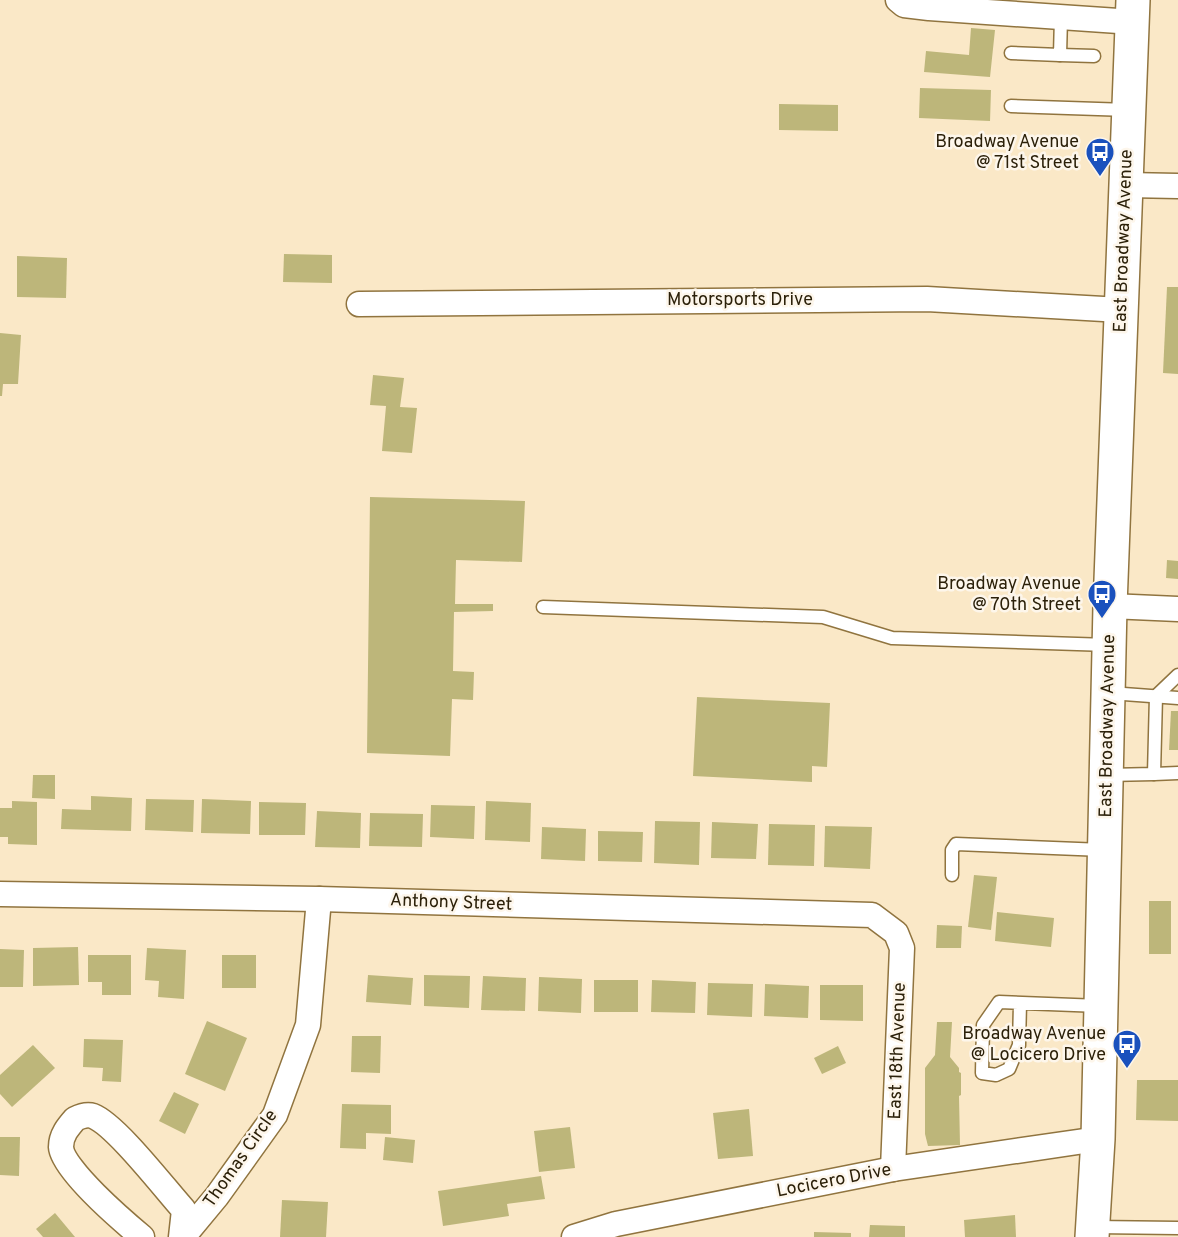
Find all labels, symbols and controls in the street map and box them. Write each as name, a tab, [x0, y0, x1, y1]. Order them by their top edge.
place label: Broadway Avenue @ 71st Street	[935, 131, 1079, 175]
bus stop icon: Broadway Avenue @ 71st Street	[1084, 136, 1116, 178]
street label: East Broadway Avenue	[1109, 149, 1139, 333]
street label: Motorsports Drive	[667, 289, 813, 312]
place label: Broadway Avenue @ 70th Street	[937, 573, 1081, 617]
bus stop icon: Broadway Avenue @ 70th Street	[1086, 578, 1118, 620]
street label: East Broadway Avenue	[1095, 634, 1121, 818]
street label: Anthony Street	[389, 889, 513, 917]
street label: East 18th Avenue	[884, 982, 912, 1120]
place label: Broadway Avenue @ Locicero Drive	[962, 1023, 1106, 1067]
bus stop icon: Broadway Avenue @ Locicero Drive	[1111, 1028, 1143, 1070]
street label: Thomas Circle	[199, 1106, 283, 1212]
street label: Locicero Drive	[775, 1159, 893, 1203]

